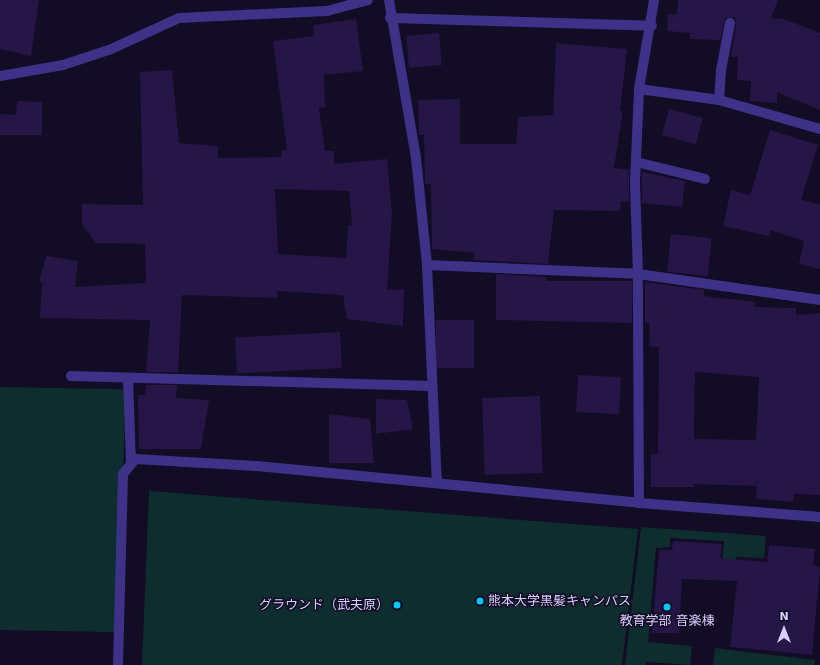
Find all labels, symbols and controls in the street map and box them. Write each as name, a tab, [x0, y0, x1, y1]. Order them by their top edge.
place label: 熊本大学黒髪キャンパス	[488, 593, 631, 609]
marker: 熊本大学黒髪キャンパス	[475, 596, 485, 606]
place label: グラウンド（武夫原）	[259, 597, 389, 613]
marker: グラウンド（武夫原）	[392, 600, 402, 610]
marker: 教育学部 音楽棟	[662, 602, 672, 612]
north arrow	[764, 609, 804, 649]
text: N	[779, 610, 789, 623]
place label: 教育学部 音楽棟	[619, 613, 715, 629]

